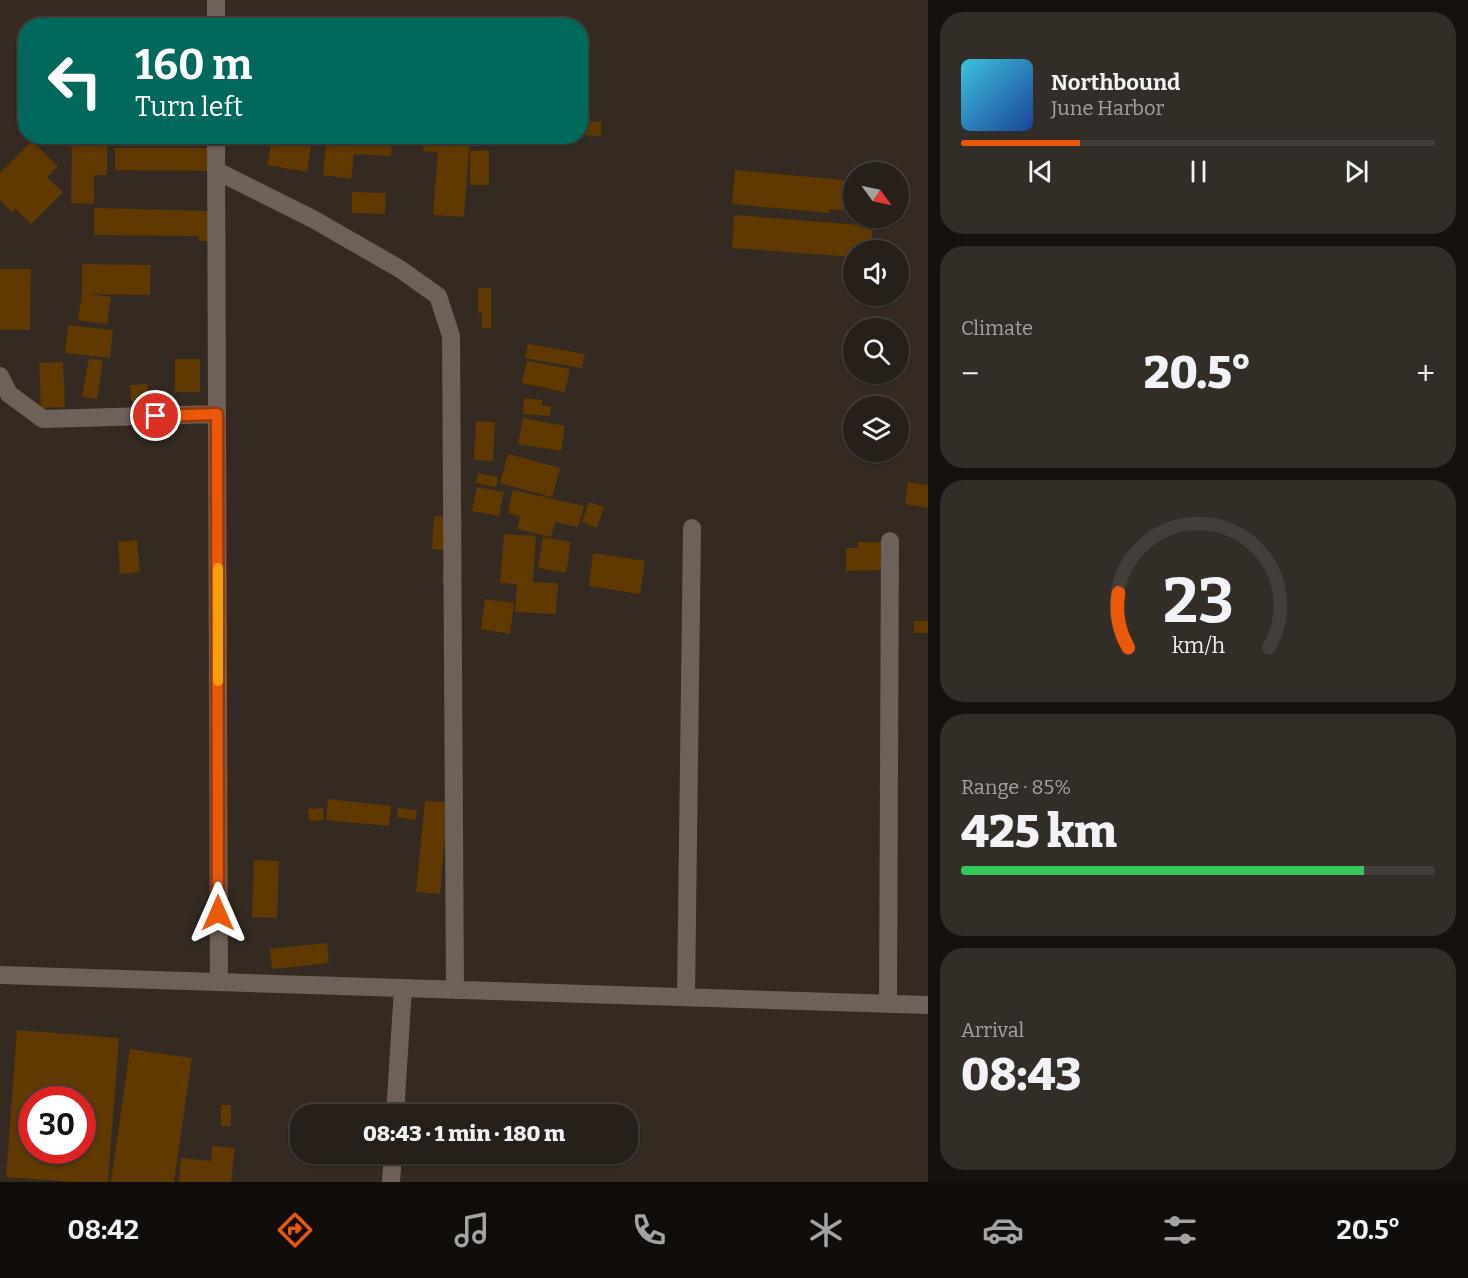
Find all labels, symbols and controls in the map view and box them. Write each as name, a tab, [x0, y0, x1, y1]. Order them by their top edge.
text: 160 m	[135, 40, 252, 90]
icon: left	[36, 42, 114, 120]
text: Northbound	[1051, 69, 1180, 96]
text: Turn left	[135, 91, 243, 123]
text: June Harbor	[1051, 96, 1164, 120]
icon: previous	[1024, 155, 1057, 188]
icon: pause	[1182, 155, 1215, 188]
icon: next	[1340, 155, 1373, 188]
north arrow	[843, 162, 909, 228]
map controls	[843, 162, 909, 462]
button: sound	[843, 240, 909, 306]
text: Climate	[961, 316, 1033, 340]
button: search	[843, 318, 909, 384]
text: 20.5°	[1144, 346, 1252, 400]
text: −	[961, 354, 979, 394]
text: +	[1416, 354, 1435, 394]
pin	[130, 390, 181, 441]
button: layers	[843, 396, 909, 462]
icon: arrive	[139, 399, 172, 432]
text: 23	[1162, 564, 1234, 639]
text: km/h	[1171, 633, 1225, 659]
text: Range · 85%	[961, 775, 1071, 799]
text: 425 km	[961, 805, 1117, 859]
position arrow	[186, 881, 250, 945]
text: Arrival	[961, 1018, 1024, 1042]
text: 08:43	[961, 1048, 1081, 1102]
speed limit sign: 30	[18, 1086, 96, 1164]
text: 08:43 · 1 min · 180 m	[363, 1120, 565, 1147]
icon: directions	[274, 1209, 316, 1251]
icon: music	[451, 1209, 493, 1251]
icon: phone	[628, 1209, 670, 1251]
icon: climate	[805, 1209, 847, 1251]
icon: car	[982, 1209, 1024, 1251]
icon: filters	[1159, 1209, 1201, 1251]
text: 08:42	[68, 1214, 139, 1246]
text: 20.5°	[1337, 1214, 1400, 1246]

